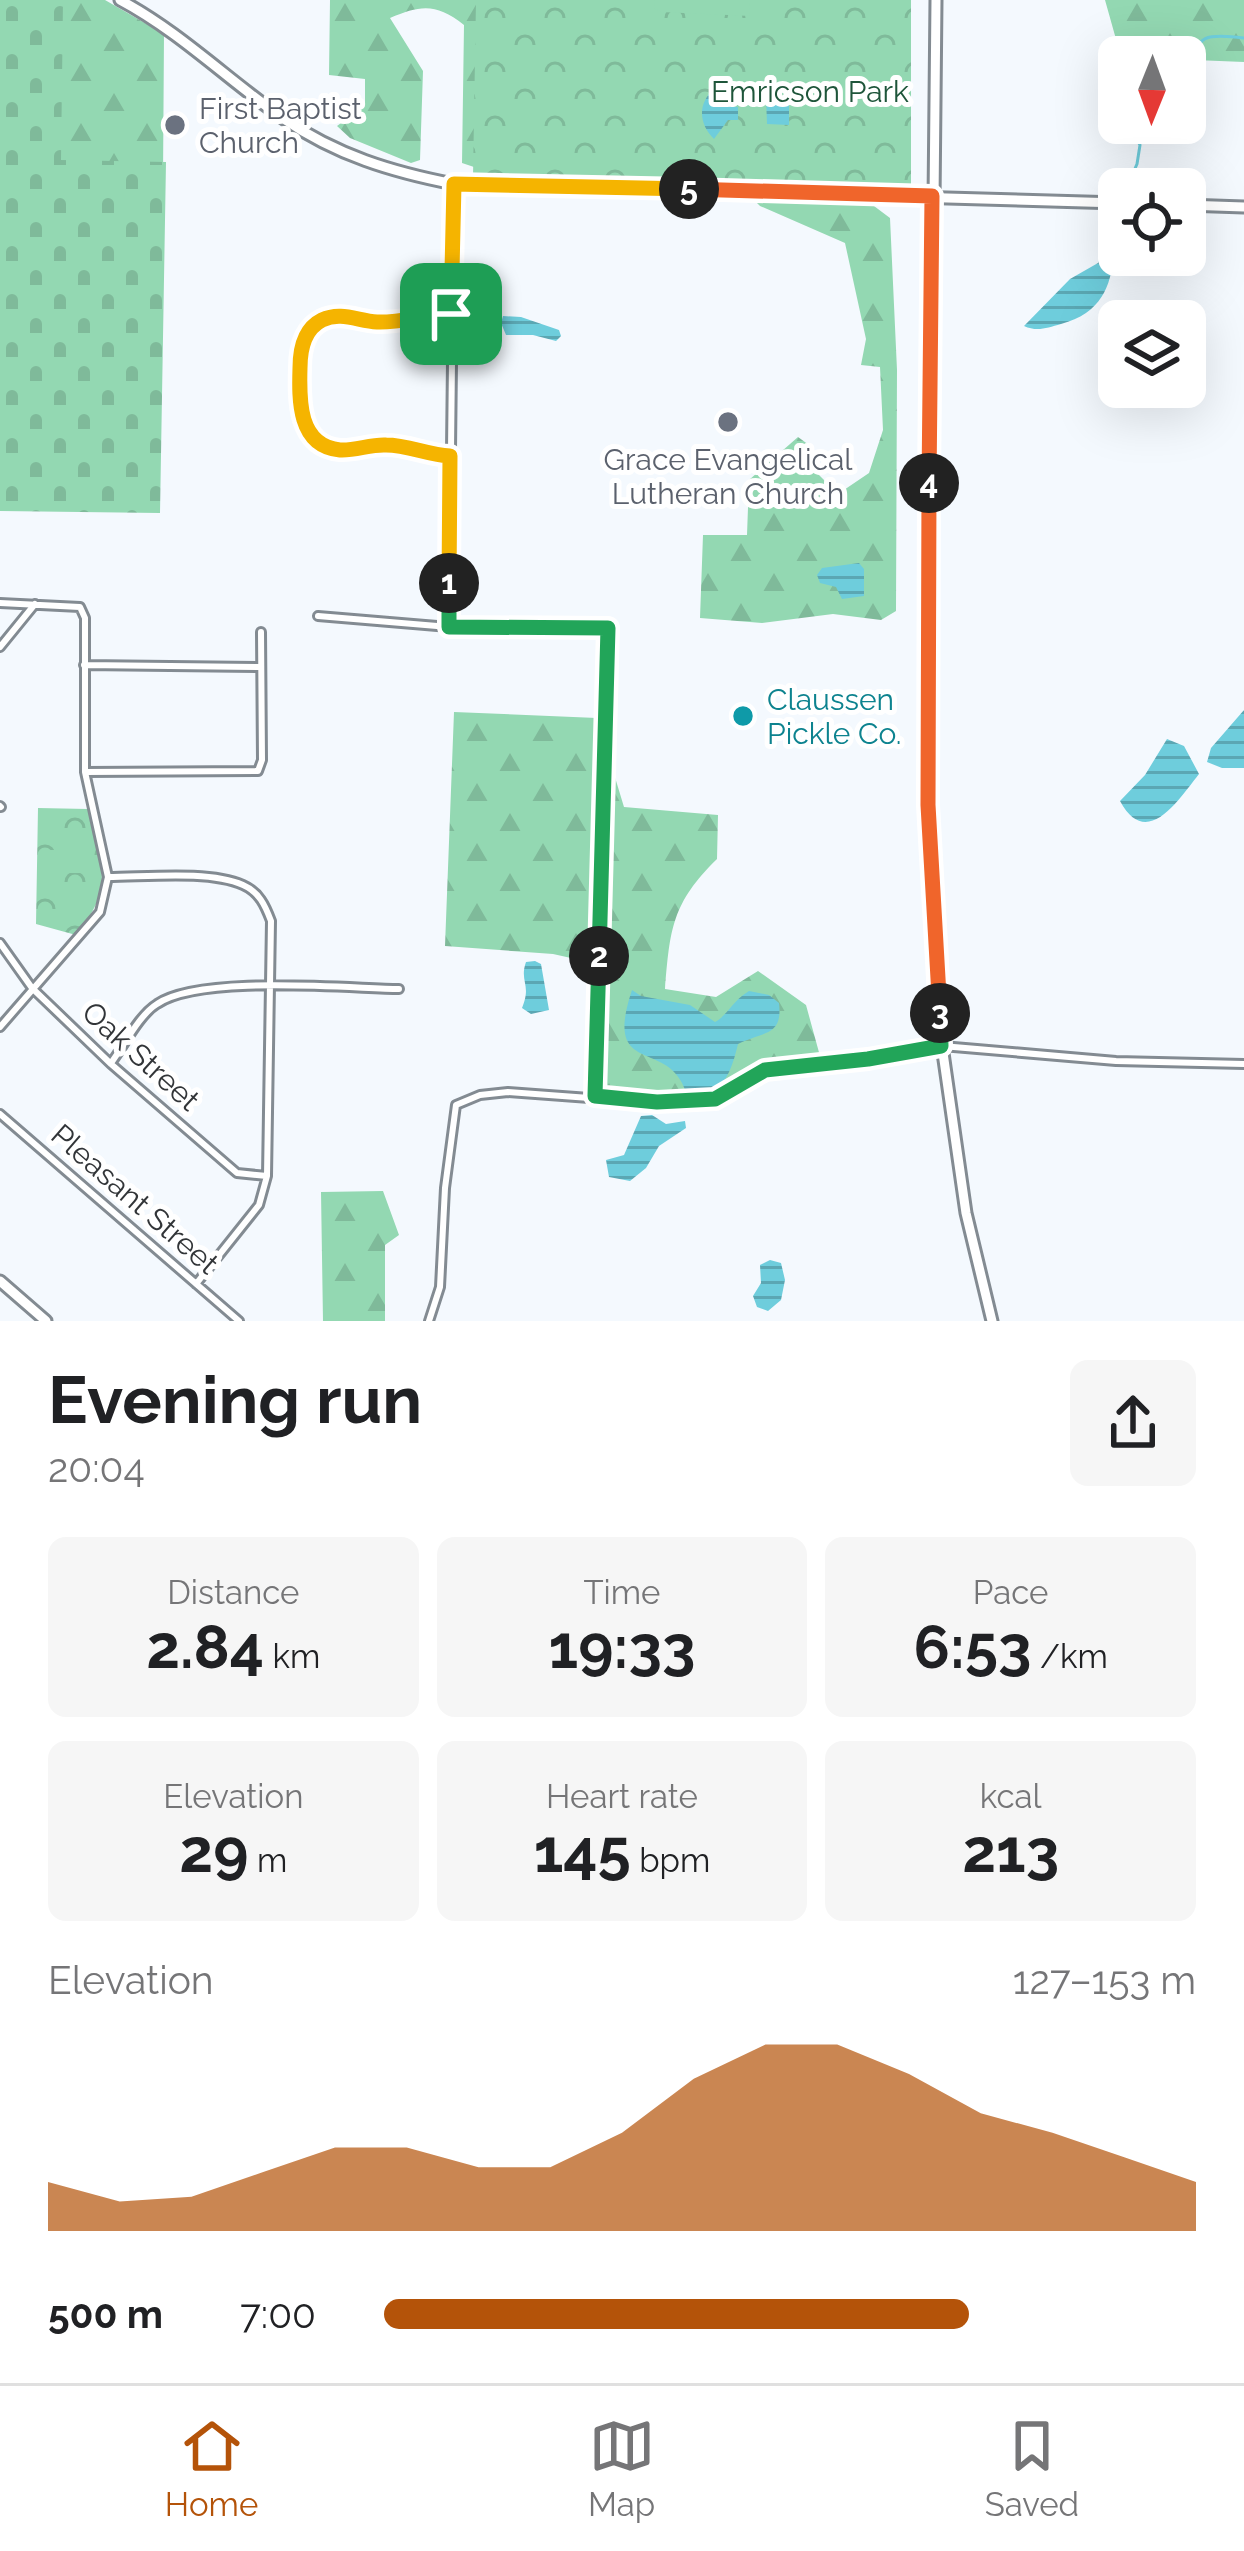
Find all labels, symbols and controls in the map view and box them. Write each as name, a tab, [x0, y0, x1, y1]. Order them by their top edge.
north arrow	[1098, 36, 1206, 144]
map controls	[1098, 36, 1206, 408]
park label: Emricson Park	[711, 74, 909, 109]
place label: First Baptist Church	[199, 91, 362, 160]
marker: First Baptist Church	[162, 112, 188, 138]
pin: 5	[659, 159, 719, 219]
button: locate	[1098, 168, 1206, 276]
text: 5	[680, 169, 698, 208]
pin	[400, 263, 502, 365]
icon: arrive	[418, 281, 484, 347]
button: layers	[1098, 300, 1206, 408]
marker: Grace Evangelical Lutheran Church	[715, 409, 741, 435]
place label: Grace Evangelical Lutheran Church	[604, 442, 853, 511]
pin: 4	[899, 453, 959, 513]
text: 4	[920, 463, 938, 502]
pin: 1	[419, 553, 479, 613]
text: 1	[441, 563, 457, 602]
place label: Claussen Pickle Co.	[767, 682, 902, 751]
marker: Claussen Pickle Co.	[730, 703, 756, 729]
pin: 2	[569, 926, 629, 986]
text: 2	[590, 936, 608, 975]
pin: 3	[910, 983, 970, 1043]
text: 3	[931, 993, 949, 1032]
street label: Oak Street	[75, 994, 207, 1118]
street label: Pleasant Street	[44, 1117, 226, 1281]
button: share	[1070, 1360, 1196, 1486]
text: Evening run	[48, 1361, 422, 1438]
text: 20:04	[48, 1445, 145, 1491]
text: Distance	[167, 1573, 300, 1612]
text: Time	[583, 1573, 661, 1612]
text: Pace	[973, 1573, 1048, 1612]
text: 2.84	[146, 1612, 264, 1682]
text: 19:33	[549, 1612, 695, 1682]
text: 6:53	[914, 1612, 1032, 1682]
text: km	[264, 1637, 320, 1676]
text: /km	[1032, 1637, 1108, 1676]
text: Elevation	[163, 1777, 303, 1816]
text: Heart rate	[546, 1777, 698, 1816]
text: kcal	[980, 1777, 1042, 1816]
text: 29	[179, 1816, 249, 1886]
text: 145	[534, 1816, 631, 1886]
text: 213	[962, 1816, 1059, 1886]
text: m	[249, 1841, 287, 1880]
text: bpm	[631, 1841, 710, 1880]
text: Elevation	[48, 1957, 214, 2003]
text: 127–153 m	[1013, 1957, 1196, 2003]
text: 500 m	[48, 2291, 163, 2337]
text: 7:00	[240, 2291, 316, 2337]
tab: Home	[165, 2413, 258, 2524]
tab: Map	[588, 2413, 655, 2524]
tab: Saved	[985, 2413, 1079, 2524]

